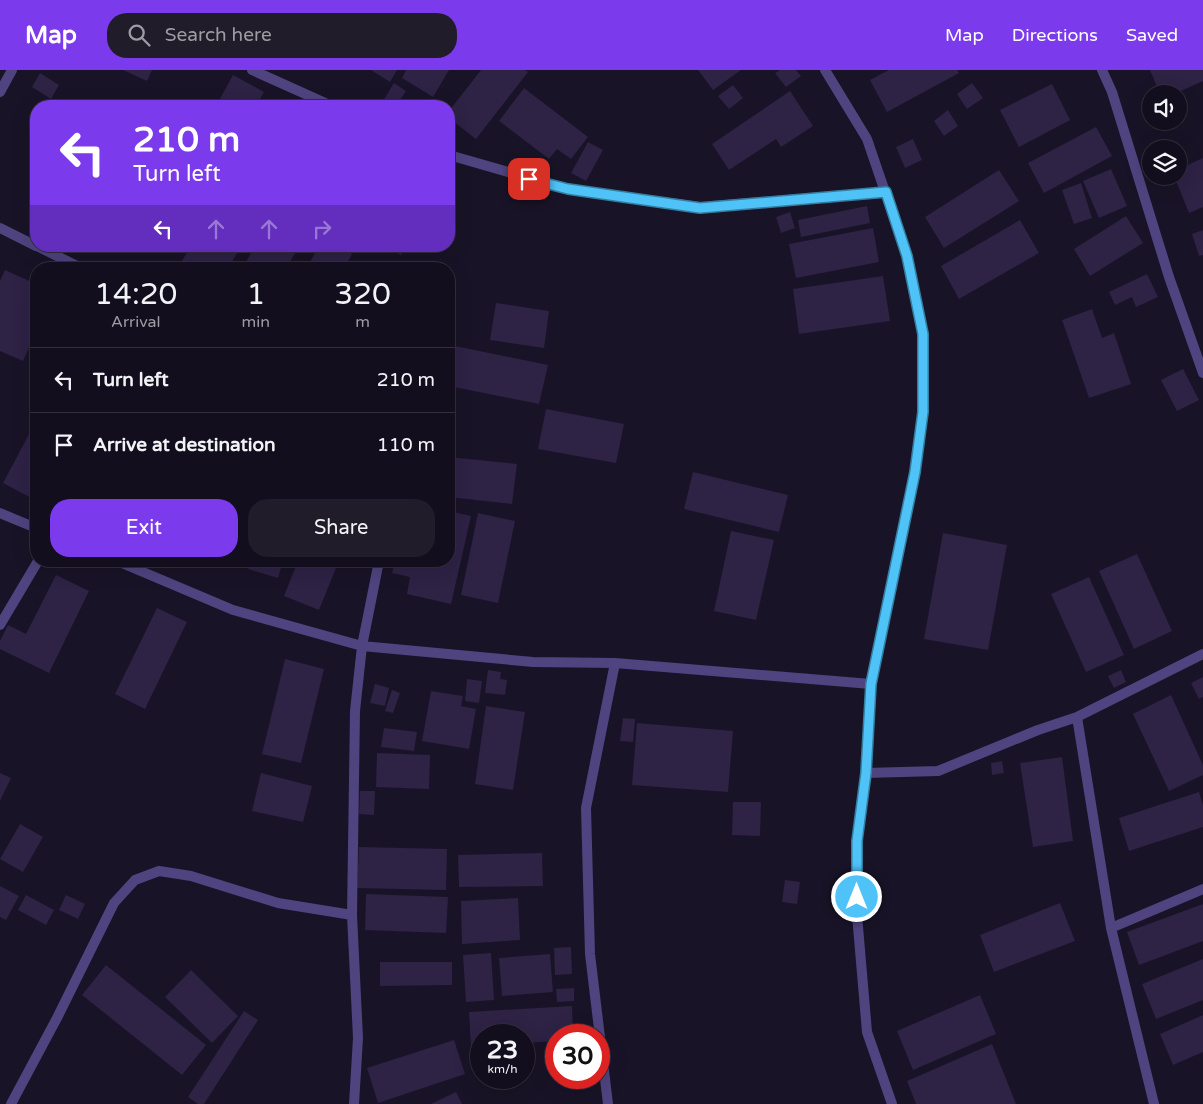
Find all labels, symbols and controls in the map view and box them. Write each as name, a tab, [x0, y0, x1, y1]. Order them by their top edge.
search box	[107, 13, 457, 58]
text: Map	[25, 21, 77, 50]
icon: search	[125, 21, 153, 49]
text: Search here	[165, 24, 272, 46]
text: Map	[945, 24, 984, 46]
text: Directions	[1012, 24, 1098, 46]
text: Saved	[1126, 24, 1178, 46]
map controls	[1142, 85, 1187, 185]
button: sound	[1142, 85, 1187, 130]
text: 210 m	[133, 119, 240, 161]
icon: left	[50, 120, 115, 185]
button: layers	[1142, 140, 1187, 185]
pin	[508, 158, 550, 200]
text: Turn left	[133, 161, 221, 187]
icon: arrive	[515, 165, 543, 193]
icon: left	[149, 215, 177, 243]
icon: ahead	[202, 215, 230, 243]
icon: ahead	[255, 215, 283, 243]
icon: right	[308, 215, 336, 243]
text: 14:20	[94, 276, 177, 313]
text: 1	[246, 276, 265, 313]
text: 320	[334, 276, 391, 313]
text: Arrival	[111, 312, 161, 332]
text: min	[242, 312, 270, 332]
text: m	[355, 312, 370, 332]
icon: left	[50, 366, 78, 394]
text: Turn left	[93, 369, 169, 391]
text: 210 m	[377, 369, 435, 391]
icon: arrive	[50, 431, 78, 459]
text: Arrive at destination	[93, 434, 276, 456]
text: 110 m	[377, 434, 435, 456]
button: Exit	[50, 499, 238, 557]
button: Share	[248, 499, 435, 557]
position arrow	[830, 870, 882, 922]
speed limit sign: 30	[545, 1024, 610, 1089]
text: 23	[487, 1035, 518, 1065]
text: km/h	[487, 1062, 518, 1076]

